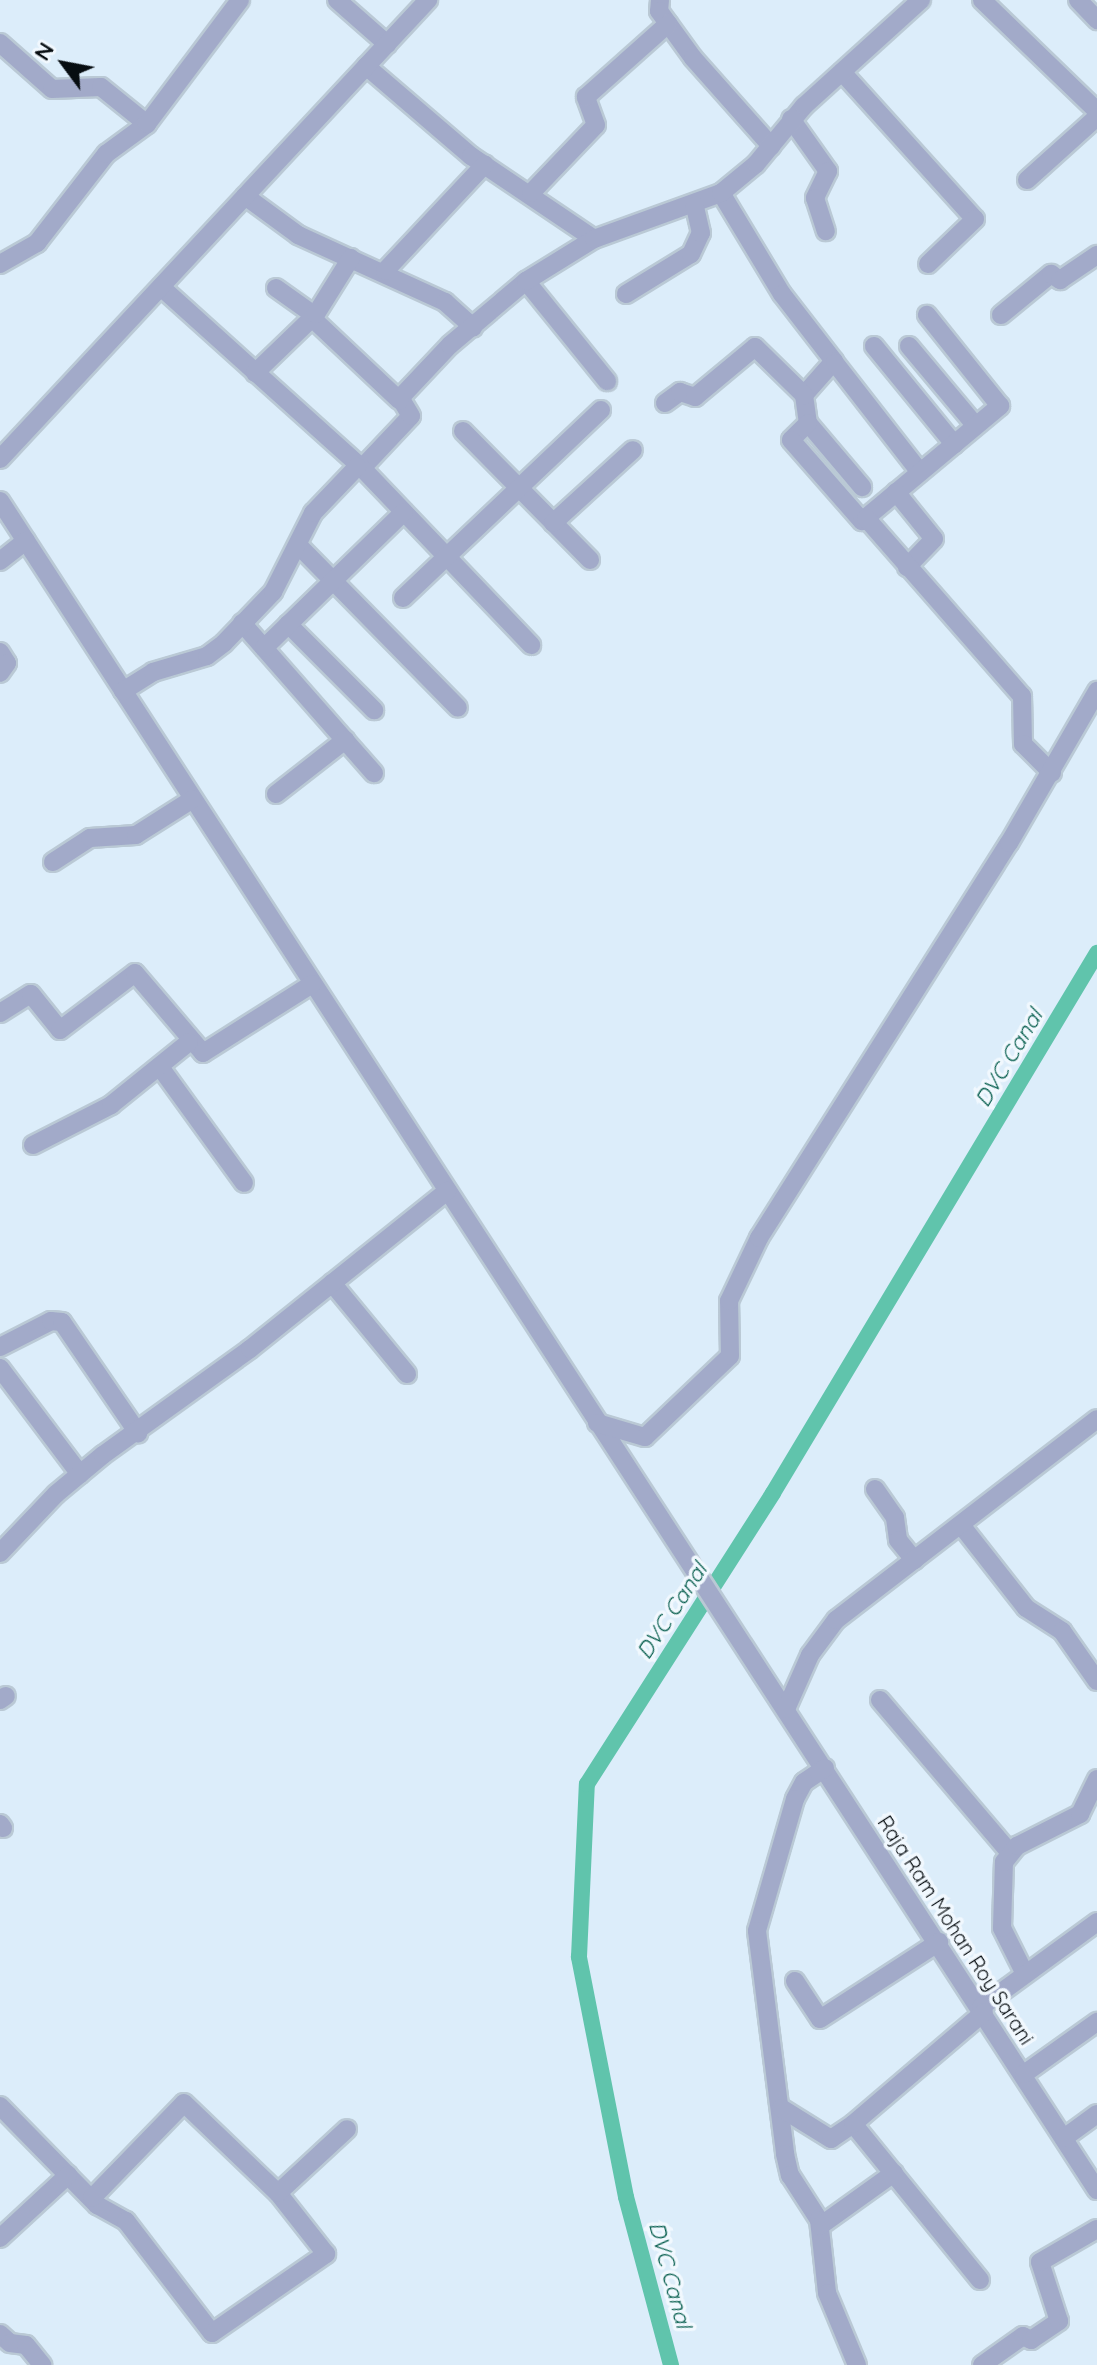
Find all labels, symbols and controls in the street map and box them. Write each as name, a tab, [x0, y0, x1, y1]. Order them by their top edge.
north arrow	[24, 24, 104, 104]
text: N	[27, 37, 60, 66]
water label: DVC Canal	[970, 1004, 1048, 1112]
water label: DVC Canal	[631, 1558, 713, 1664]
street label: Raja Ram Mohan Roy Sarani	[873, 1811, 1039, 2049]
water label: DVC Canal	[643, 2219, 697, 2331]

